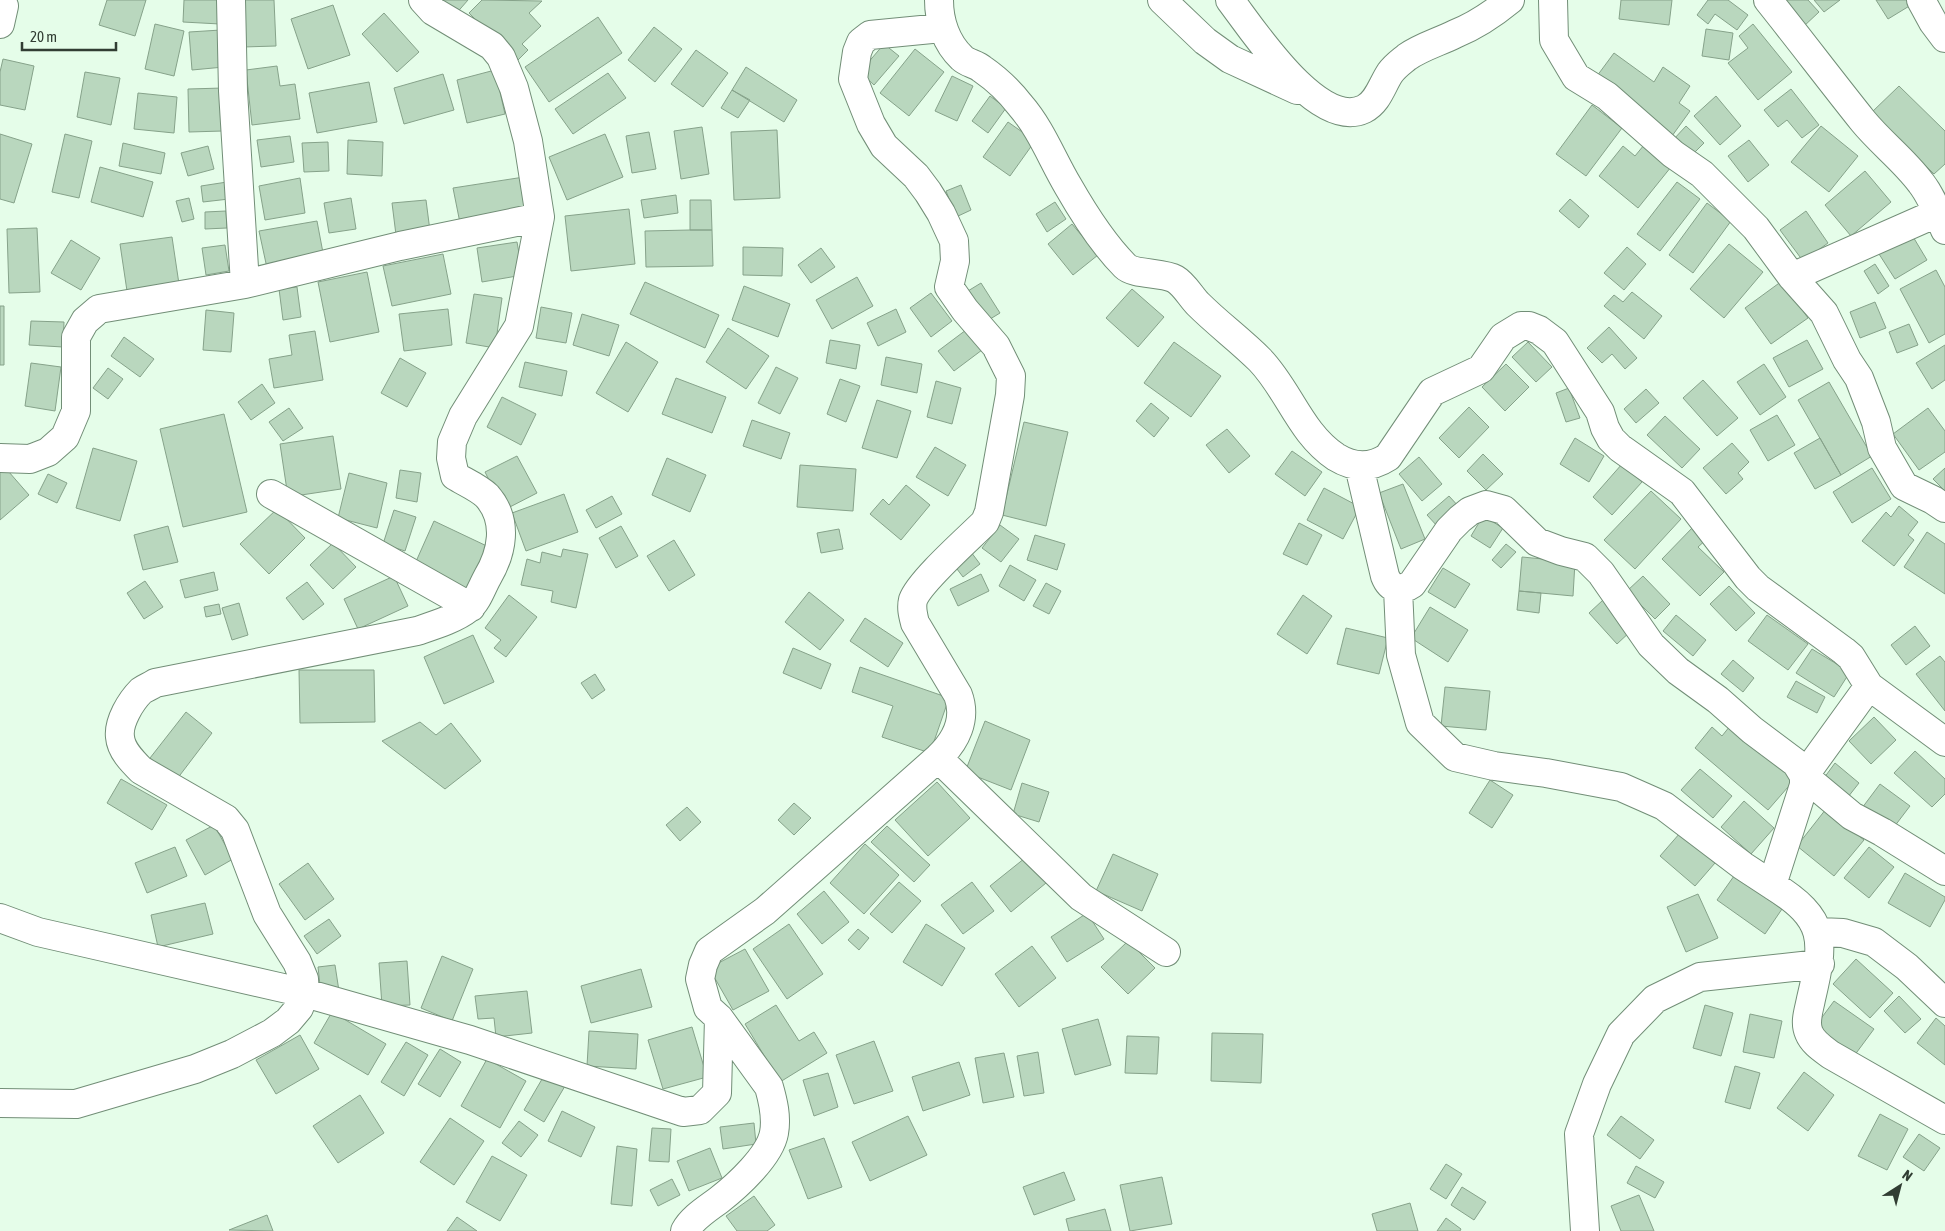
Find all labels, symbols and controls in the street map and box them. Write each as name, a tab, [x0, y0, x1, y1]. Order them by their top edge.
scale bar	[22, 20, 116, 52]
text: 20 m	[30, 28, 57, 45]
north arrow	[1875, 1161, 1925, 1211]
text: N	[1900, 1167, 1916, 1184]

